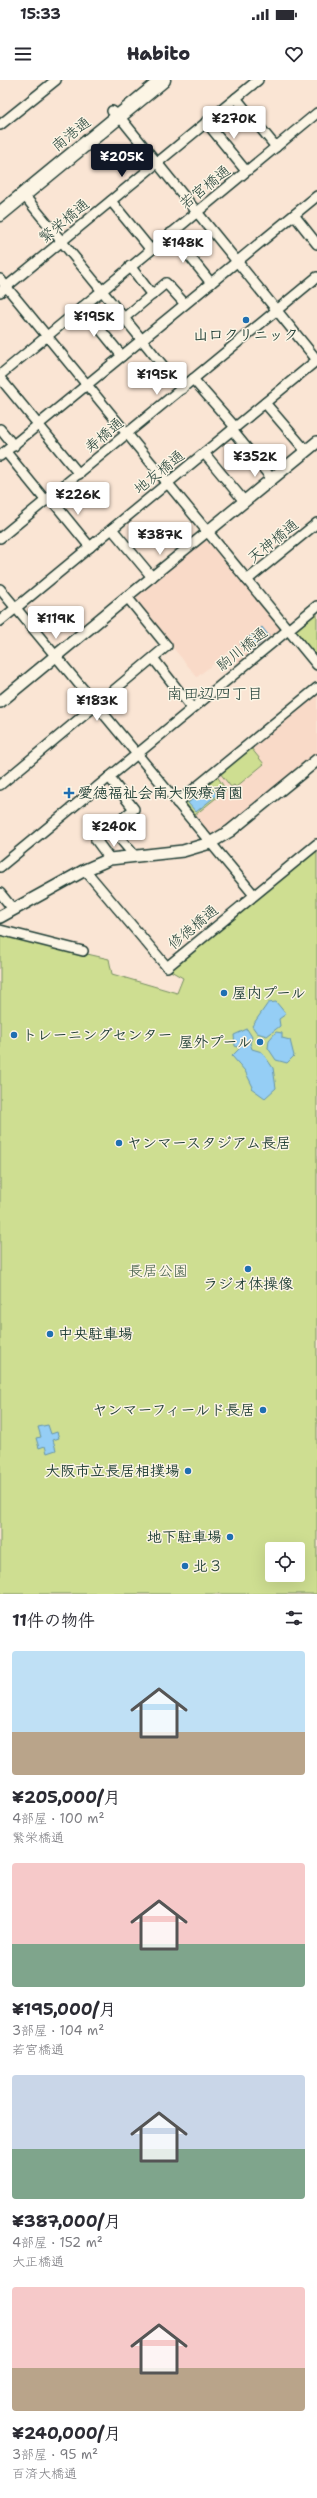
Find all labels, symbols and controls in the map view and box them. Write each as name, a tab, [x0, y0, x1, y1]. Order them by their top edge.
text: 15:33	[20, 4, 61, 24]
text: Habito	[127, 42, 190, 66]
icon: menu	[12, 43, 34, 65]
icon: heart	[283, 43, 305, 65]
pin: ¥270K	[206, 106, 262, 140]
text: ¥270K	[212, 110, 256, 127]
street label: 南港通	[47, 112, 95, 156]
pin: ¥205K	[94, 144, 150, 178]
text: ¥205K	[100, 148, 144, 165]
street label: 若宮橋通	[175, 160, 235, 214]
street label: 繁栄橋通	[35, 194, 93, 248]
pin: ¥148K	[155, 230, 211, 264]
text: ¥148K	[162, 234, 204, 251]
pin: ¥195K	[66, 304, 122, 338]
text: ¥195K	[74, 308, 114, 325]
marker: 山口クリニック	[241, 315, 251, 325]
place label: 山口クリニック	[193, 325, 299, 345]
pin: ¥195K	[129, 362, 185, 396]
text: ¥195K	[137, 366, 177, 383]
street label: 寿橋通	[80, 413, 128, 457]
pin: ¥352K	[227, 444, 283, 478]
street label: 地友橋通	[129, 445, 189, 499]
text: ¥352K	[233, 448, 277, 465]
pin: ¥226K	[50, 482, 106, 516]
text: ¥226K	[56, 486, 100, 503]
street label: 天神橋通	[243, 514, 303, 568]
pin: ¥387K	[132, 522, 188, 556]
text: ¥387K	[138, 526, 182, 543]
pin: ¥119K	[28, 606, 84, 640]
text: ¥119K	[37, 610, 75, 627]
street label: 駒川橋通	[212, 622, 272, 676]
district label: 南田辺四丁目	[167, 683, 263, 704]
pin: ¥183K	[69, 688, 125, 722]
text: ¥183K	[76, 692, 118, 709]
place label: 愛徳福祉会南大阪療育園	[78, 783, 243, 803]
marker: 愛徳福祉会南大阪療育園	[63, 787, 75, 799]
pin: ¥240K	[86, 814, 142, 848]
text: ¥240K	[92, 818, 136, 835]
street label: 修徳橋通	[164, 900, 222, 954]
place label: 屋内プール	[232, 983, 306, 1003]
marker: 屋内プール	[219, 988, 229, 998]
place label: トレーニングセンター	[22, 1025, 173, 1045]
marker: トレーニングセンター	[9, 1030, 19, 1040]
place label: 屋外プール	[178, 1032, 252, 1052]
marker: 屋外プール	[255, 1037, 265, 1047]
place label: ヤンマースタジアム長居	[127, 1133, 291, 1153]
marker: ヤンマースタジアム長居	[114, 1138, 124, 1148]
park label: 長居公園	[128, 1261, 188, 1281]
marker: ラジオ体操像	[243, 1264, 253, 1274]
place label: ラジオ体操像	[203, 1274, 293, 1294]
place label: 中央駐車場	[58, 1324, 133, 1344]
marker: 中央駐車場	[45, 1329, 55, 1339]
place label: ヤンマーフィールド長居	[92, 1400, 255, 1420]
marker: ヤンマーフィールド長居	[258, 1405, 268, 1415]
place label: 大阪市立長居相撲場	[45, 1461, 180, 1481]
marker: 大阪市立長居相撲場	[183, 1466, 193, 1476]
place label: 地下駐車場	[147, 1527, 222, 1547]
marker: 地下駐車場	[225, 1532, 235, 1542]
map controls	[265, 1542, 305, 1582]
button: locate	[265, 1542, 305, 1582]
place label: 北３	[193, 1556, 223, 1576]
marker: 北３	[180, 1561, 190, 1571]
icon: filters	[283, 1607, 305, 1629]
text: 11件の物件	[12, 1609, 95, 1631]
icon: home	[123, 1677, 195, 1749]
text: ¥205,000/月	[12, 1786, 121, 1808]
text: 4部屋 · 100 m²	[12, 1810, 104, 1827]
text: 繁栄橋通	[12, 1829, 64, 1846]
icon: home	[123, 1889, 195, 1961]
text: ¥195,000/月	[12, 1998, 116, 2020]
text: 3部屋 · 104 m²	[12, 2022, 104, 2039]
text: 若宮橋通	[12, 2041, 64, 2058]
icon: home	[123, 2101, 195, 2173]
text: ¥387,000/月	[12, 2210, 121, 2232]
text: 4部屋 · 152 m²	[12, 2234, 103, 2251]
text: 大正橋通	[12, 2253, 64, 2270]
icon: home	[123, 2313, 195, 2385]
text: ¥240,000/月	[12, 2422, 121, 2444]
text: 3部屋 · 95 m²	[12, 2446, 98, 2463]
text: 百済大橋通	[12, 2465, 77, 2482]

